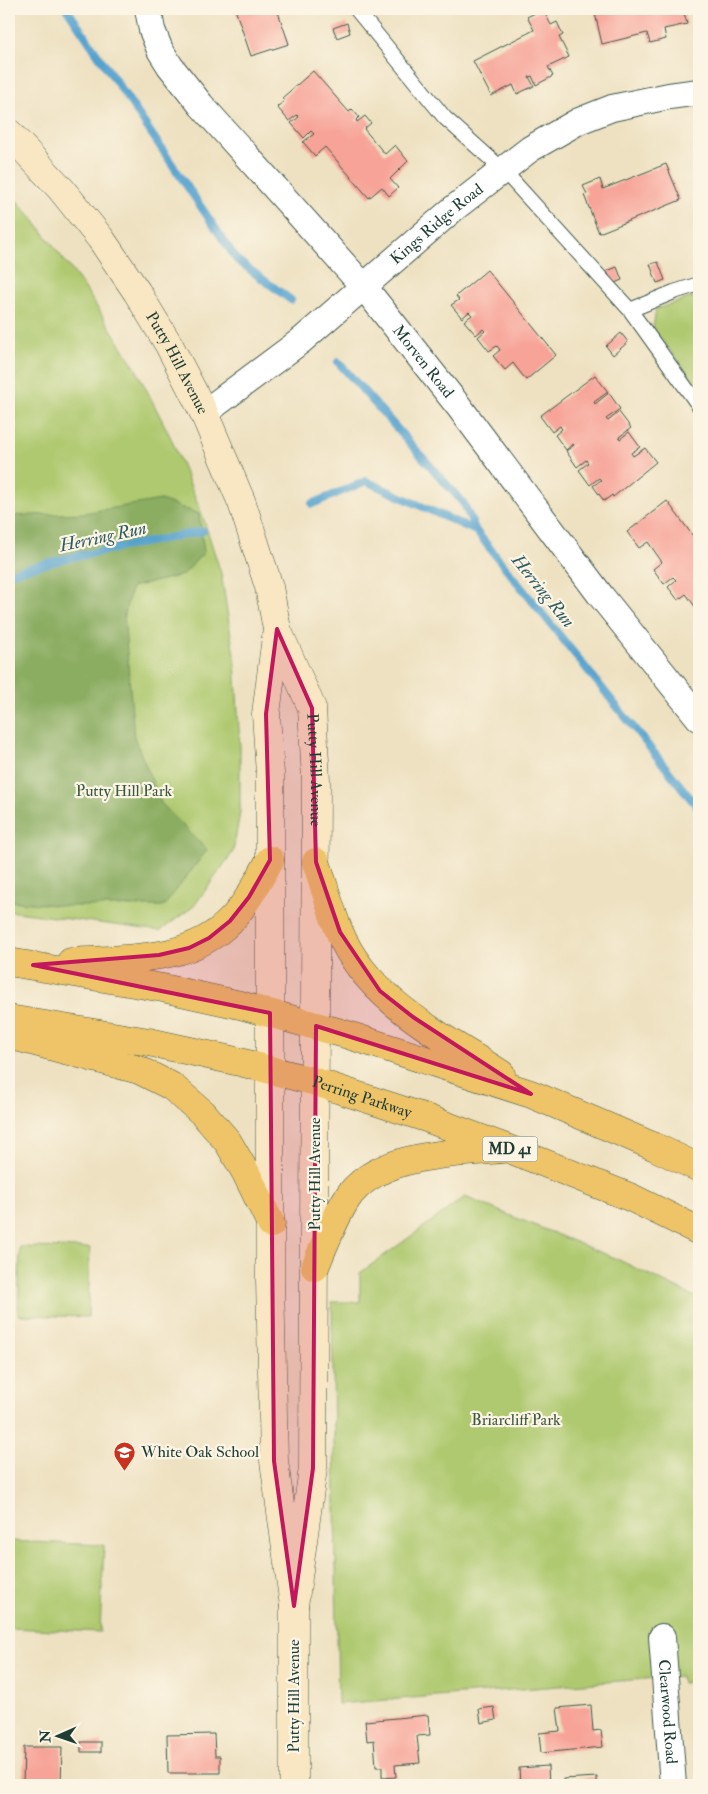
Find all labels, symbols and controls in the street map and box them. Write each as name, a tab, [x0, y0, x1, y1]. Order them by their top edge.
street label: Kings Ridge Road	[386, 179, 487, 269]
street label: Putty Hill Avenue	[141, 308, 213, 418]
street label: Morven Road	[388, 321, 458, 402]
water label: Herring Run	[56, 517, 149, 558]
water label: Herring Run	[506, 549, 580, 633]
street label: Putty Hill Avenue	[302, 713, 326, 827]
park label: Putty Hill Park	[76, 781, 173, 801]
street label: Perring Parkway	[310, 1071, 415, 1123]
street label: Putty Hill Avenue	[305, 1117, 325, 1231]
road number: MD 41	[482, 1136, 538, 1162]
park label: Briarcliff Park	[471, 1410, 561, 1430]
school or university icon: White Oak School	[113, 1440, 137, 1471]
place label: White Oak School	[140, 1442, 259, 1462]
street label: Putty Hill Avenue	[284, 1639, 304, 1753]
street label: Clearwood Road	[654, 1659, 681, 1765]
north arrow	[32, 1712, 82, 1762]
text: N	[37, 1729, 54, 1744]

